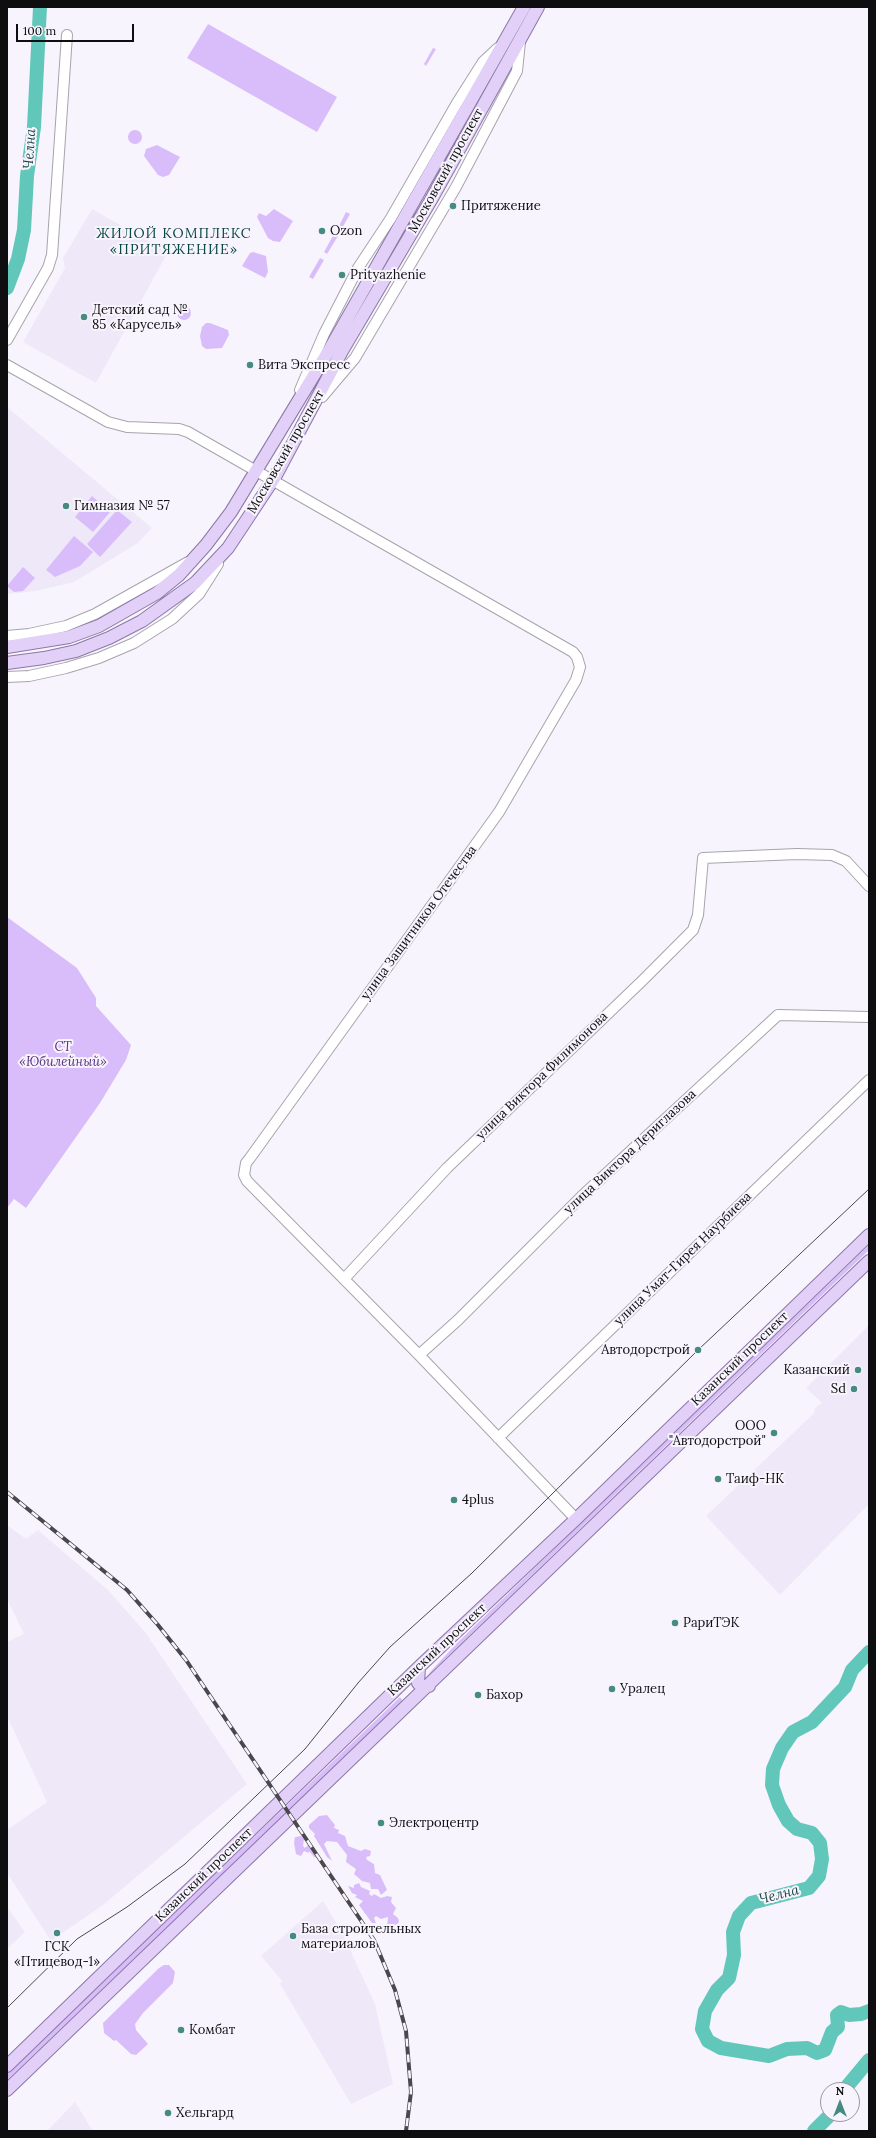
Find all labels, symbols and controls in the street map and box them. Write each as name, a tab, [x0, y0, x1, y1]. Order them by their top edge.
scale bar	[18, 16, 136, 42]
text: 100 m	[23, 23, 56, 38]
street label: Московский проспект	[405, 106, 487, 236]
water label: Челна	[20, 128, 40, 170]
place label: Притяжение	[461, 198, 541, 214]
marker: Притяжение	[448, 201, 458, 211]
place label: Ozon	[330, 223, 362, 239]
district label: ЖИЛОЙ КОМПЛЕКС «ПРИТЯЖЕНИЕ»	[96, 226, 252, 258]
marker: Ozon	[317, 226, 327, 236]
place label: Prityazhenie	[350, 267, 426, 283]
marker: Prityazhenie	[337, 270, 347, 280]
place label: Детский сад № 85 «Карусель»	[92, 302, 188, 333]
marker: Детский сад № 85 «Карусель»	[79, 312, 89, 322]
place label: Вита Экспресс	[258, 357, 350, 373]
marker: Вита Экспресс	[245, 360, 255, 370]
street label: Московский проспект	[244, 387, 328, 517]
place label: Гимназия № 57	[74, 498, 170, 514]
marker: Гимназия № 57	[61, 501, 71, 511]
street label: улица Защитников Отечества	[358, 843, 480, 1003]
street label: улица Виктора Филимонова	[473, 1009, 611, 1143]
park label: СТ «Юбилейный»	[19, 1039, 107, 1070]
street label: улица Виктора Дериглазова	[561, 1087, 699, 1217]
street label: улица Умат-Гирея Наурбиева	[611, 1189, 755, 1329]
street label: Казанский проспект	[688, 1309, 792, 1409]
place label: Автодорстрой	[601, 1342, 690, 1358]
marker: Автодорстрой	[693, 1345, 703, 1355]
place label: Казанский	[783, 1362, 850, 1378]
marker: Казанский	[853, 1365, 863, 1375]
place label: Sd	[831, 1381, 846, 1397]
marker: Sd	[849, 1384, 859, 1394]
place label: ООО "Автодорстрой"	[669, 1418, 766, 1449]
marker: ООО "Автодорстрой"	[769, 1428, 779, 1438]
place label: Таиф-НК	[726, 1471, 784, 1487]
marker: Таиф-НК	[713, 1474, 723, 1484]
place label: 4plus	[462, 1492, 494, 1508]
marker: 4plus	[449, 1495, 459, 1505]
street label: Казанский проспект	[385, 1600, 489, 1700]
place label: РариТЭК	[683, 1615, 739, 1631]
marker: РариТЭК	[670, 1618, 680, 1628]
place label: Уралец	[620, 1681, 665, 1697]
marker: Уралец	[607, 1684, 617, 1694]
place label: Бахор	[486, 1687, 523, 1703]
marker: Бахор	[473, 1690, 483, 1700]
place label: Электроцентр	[389, 1815, 479, 1831]
marker: Электроцентр	[376, 1818, 386, 1828]
street label: Казанский проспект	[152, 1825, 256, 1925]
water label: Челна	[757, 1882, 801, 1908]
place label: База строительных материалов	[301, 1921, 421, 1952]
marker: ГСК «Птицевод-1»	[52, 1928, 62, 1938]
marker: База строительных материалов	[288, 1931, 298, 1941]
place label: ГСК «Птицевод-1»	[14, 1939, 100, 1970]
place label: Комбат	[189, 2022, 235, 2038]
marker: Комбат	[176, 2025, 186, 2035]
north arrow	[820, 2082, 860, 2122]
text: N	[836, 2084, 844, 2098]
place label: Хельгард	[176, 2105, 234, 2121]
marker: Хельгард	[163, 2108, 173, 2118]

